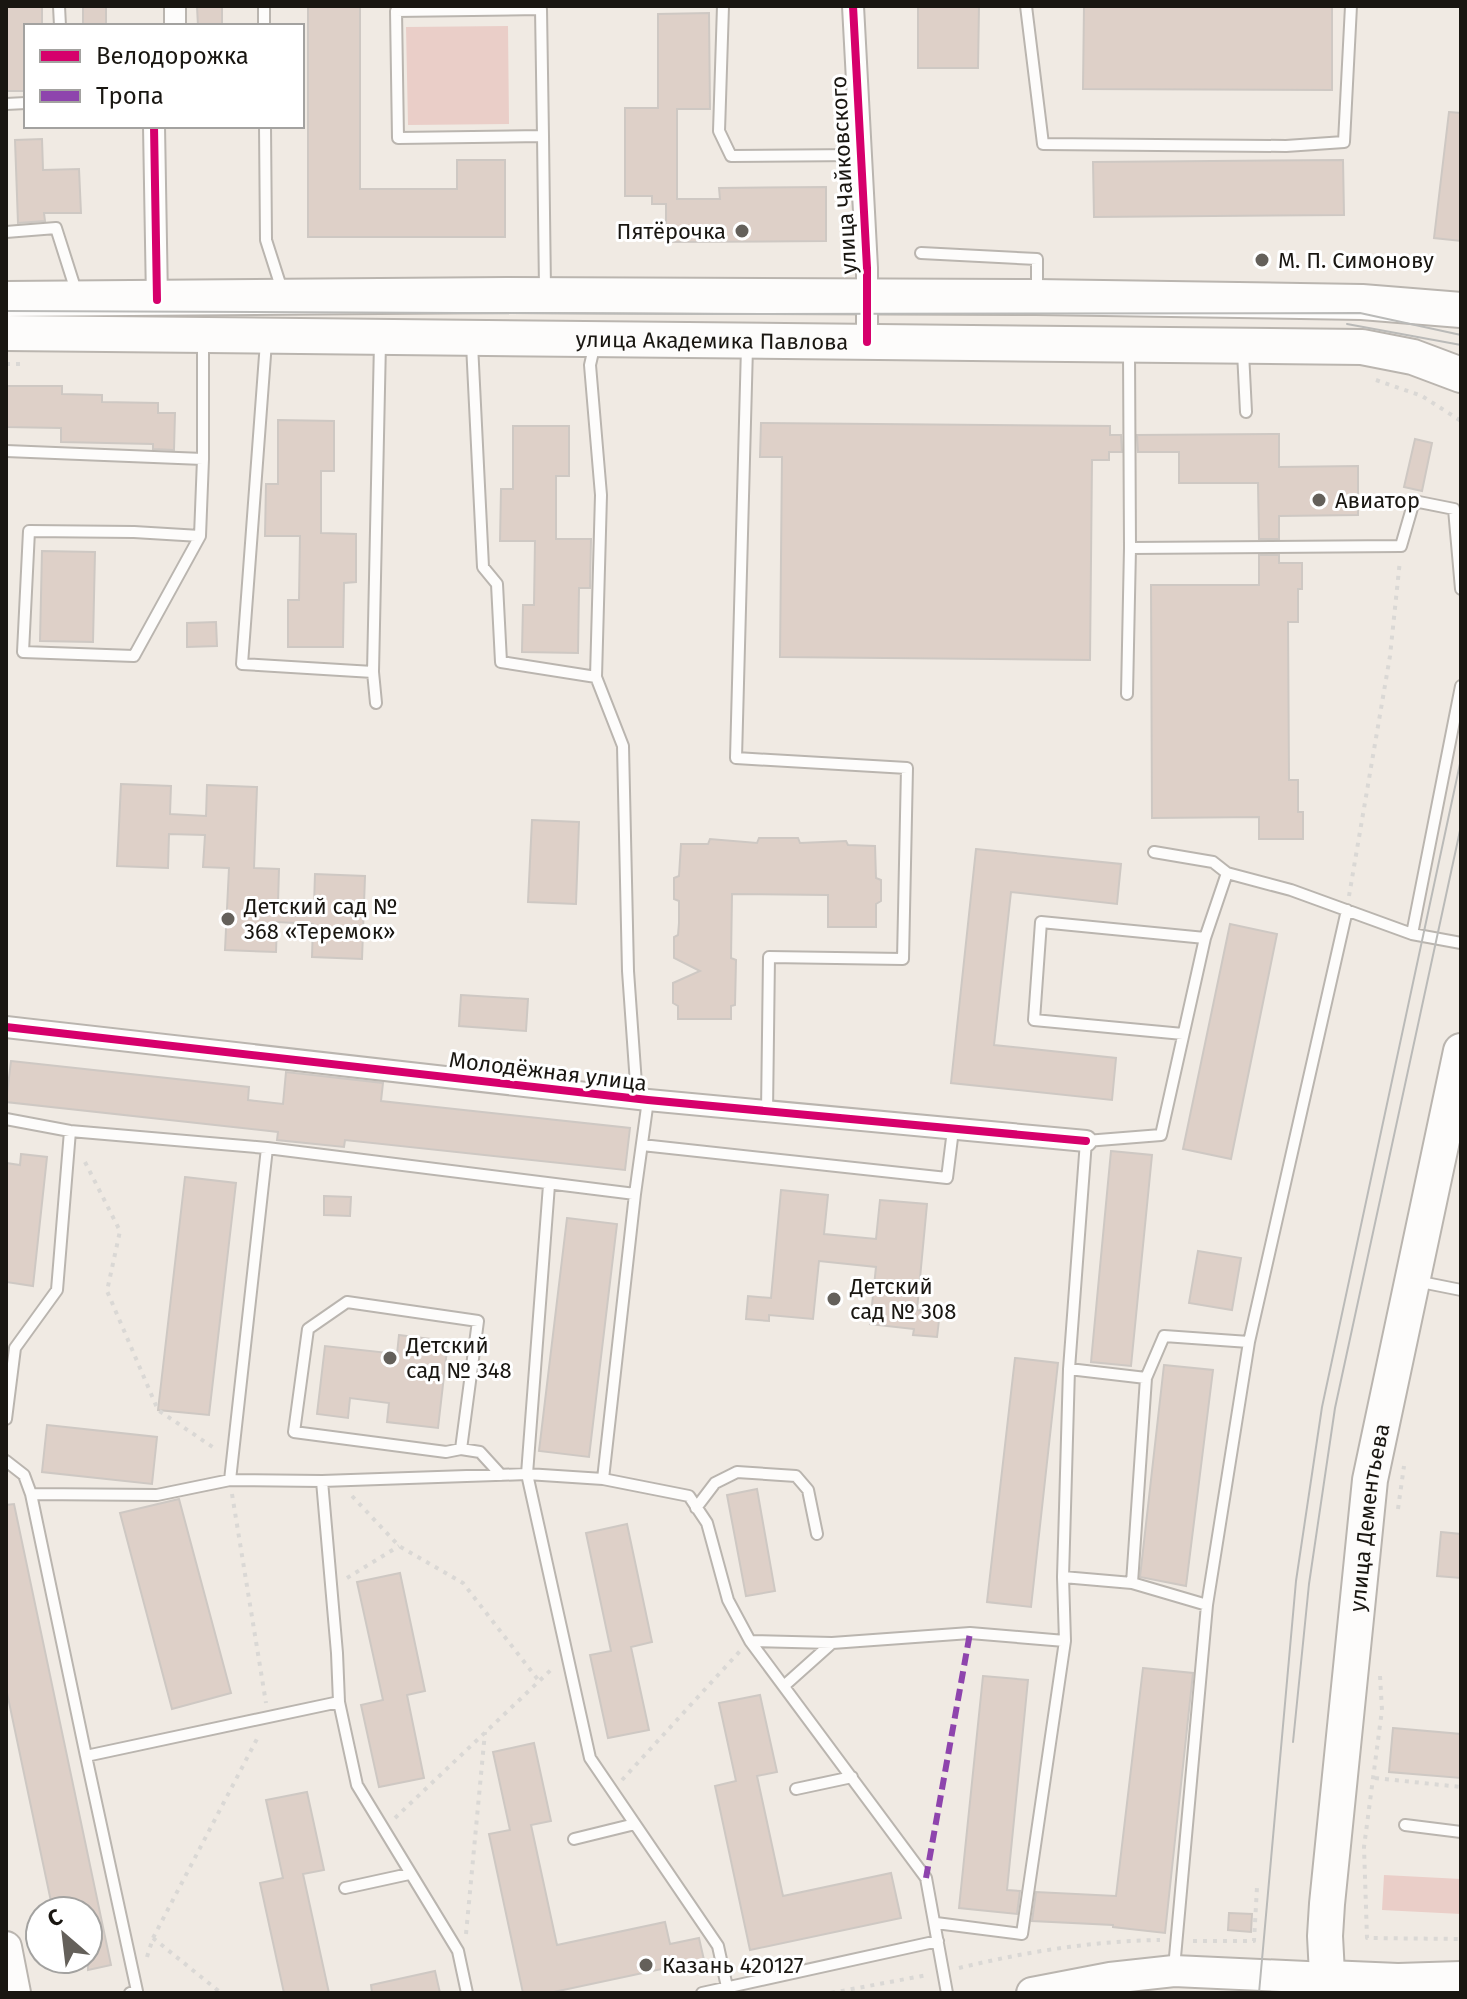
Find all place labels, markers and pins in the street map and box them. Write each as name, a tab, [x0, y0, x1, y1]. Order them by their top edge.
place label: Пятёрочка	[617, 218, 726, 245]
marker: Пятёрочка	[733, 222, 751, 240]
place label: М. П. Симонову	[1278, 247, 1434, 274]
marker: М. П. Симонову	[1253, 251, 1271, 269]
place label: Авиатор	[1335, 487, 1420, 514]
marker: Авиатор	[1310, 491, 1328, 509]
place label: Детский сад № 368 «Теремок»	[243, 893, 397, 945]
marker: Детский сад № 368 «Теремок»	[219, 910, 237, 928]
place label: Детский сад № 308	[849, 1273, 956, 1325]
marker: Детский сад № 308	[825, 1290, 843, 1308]
place label: Детский сад № 348	[405, 1332, 512, 1384]
marker: Детский сад № 348	[381, 1349, 399, 1367]
place label: Казань 420127	[662, 1952, 804, 1979]
marker: Казань 420127	[637, 1956, 655, 1974]

